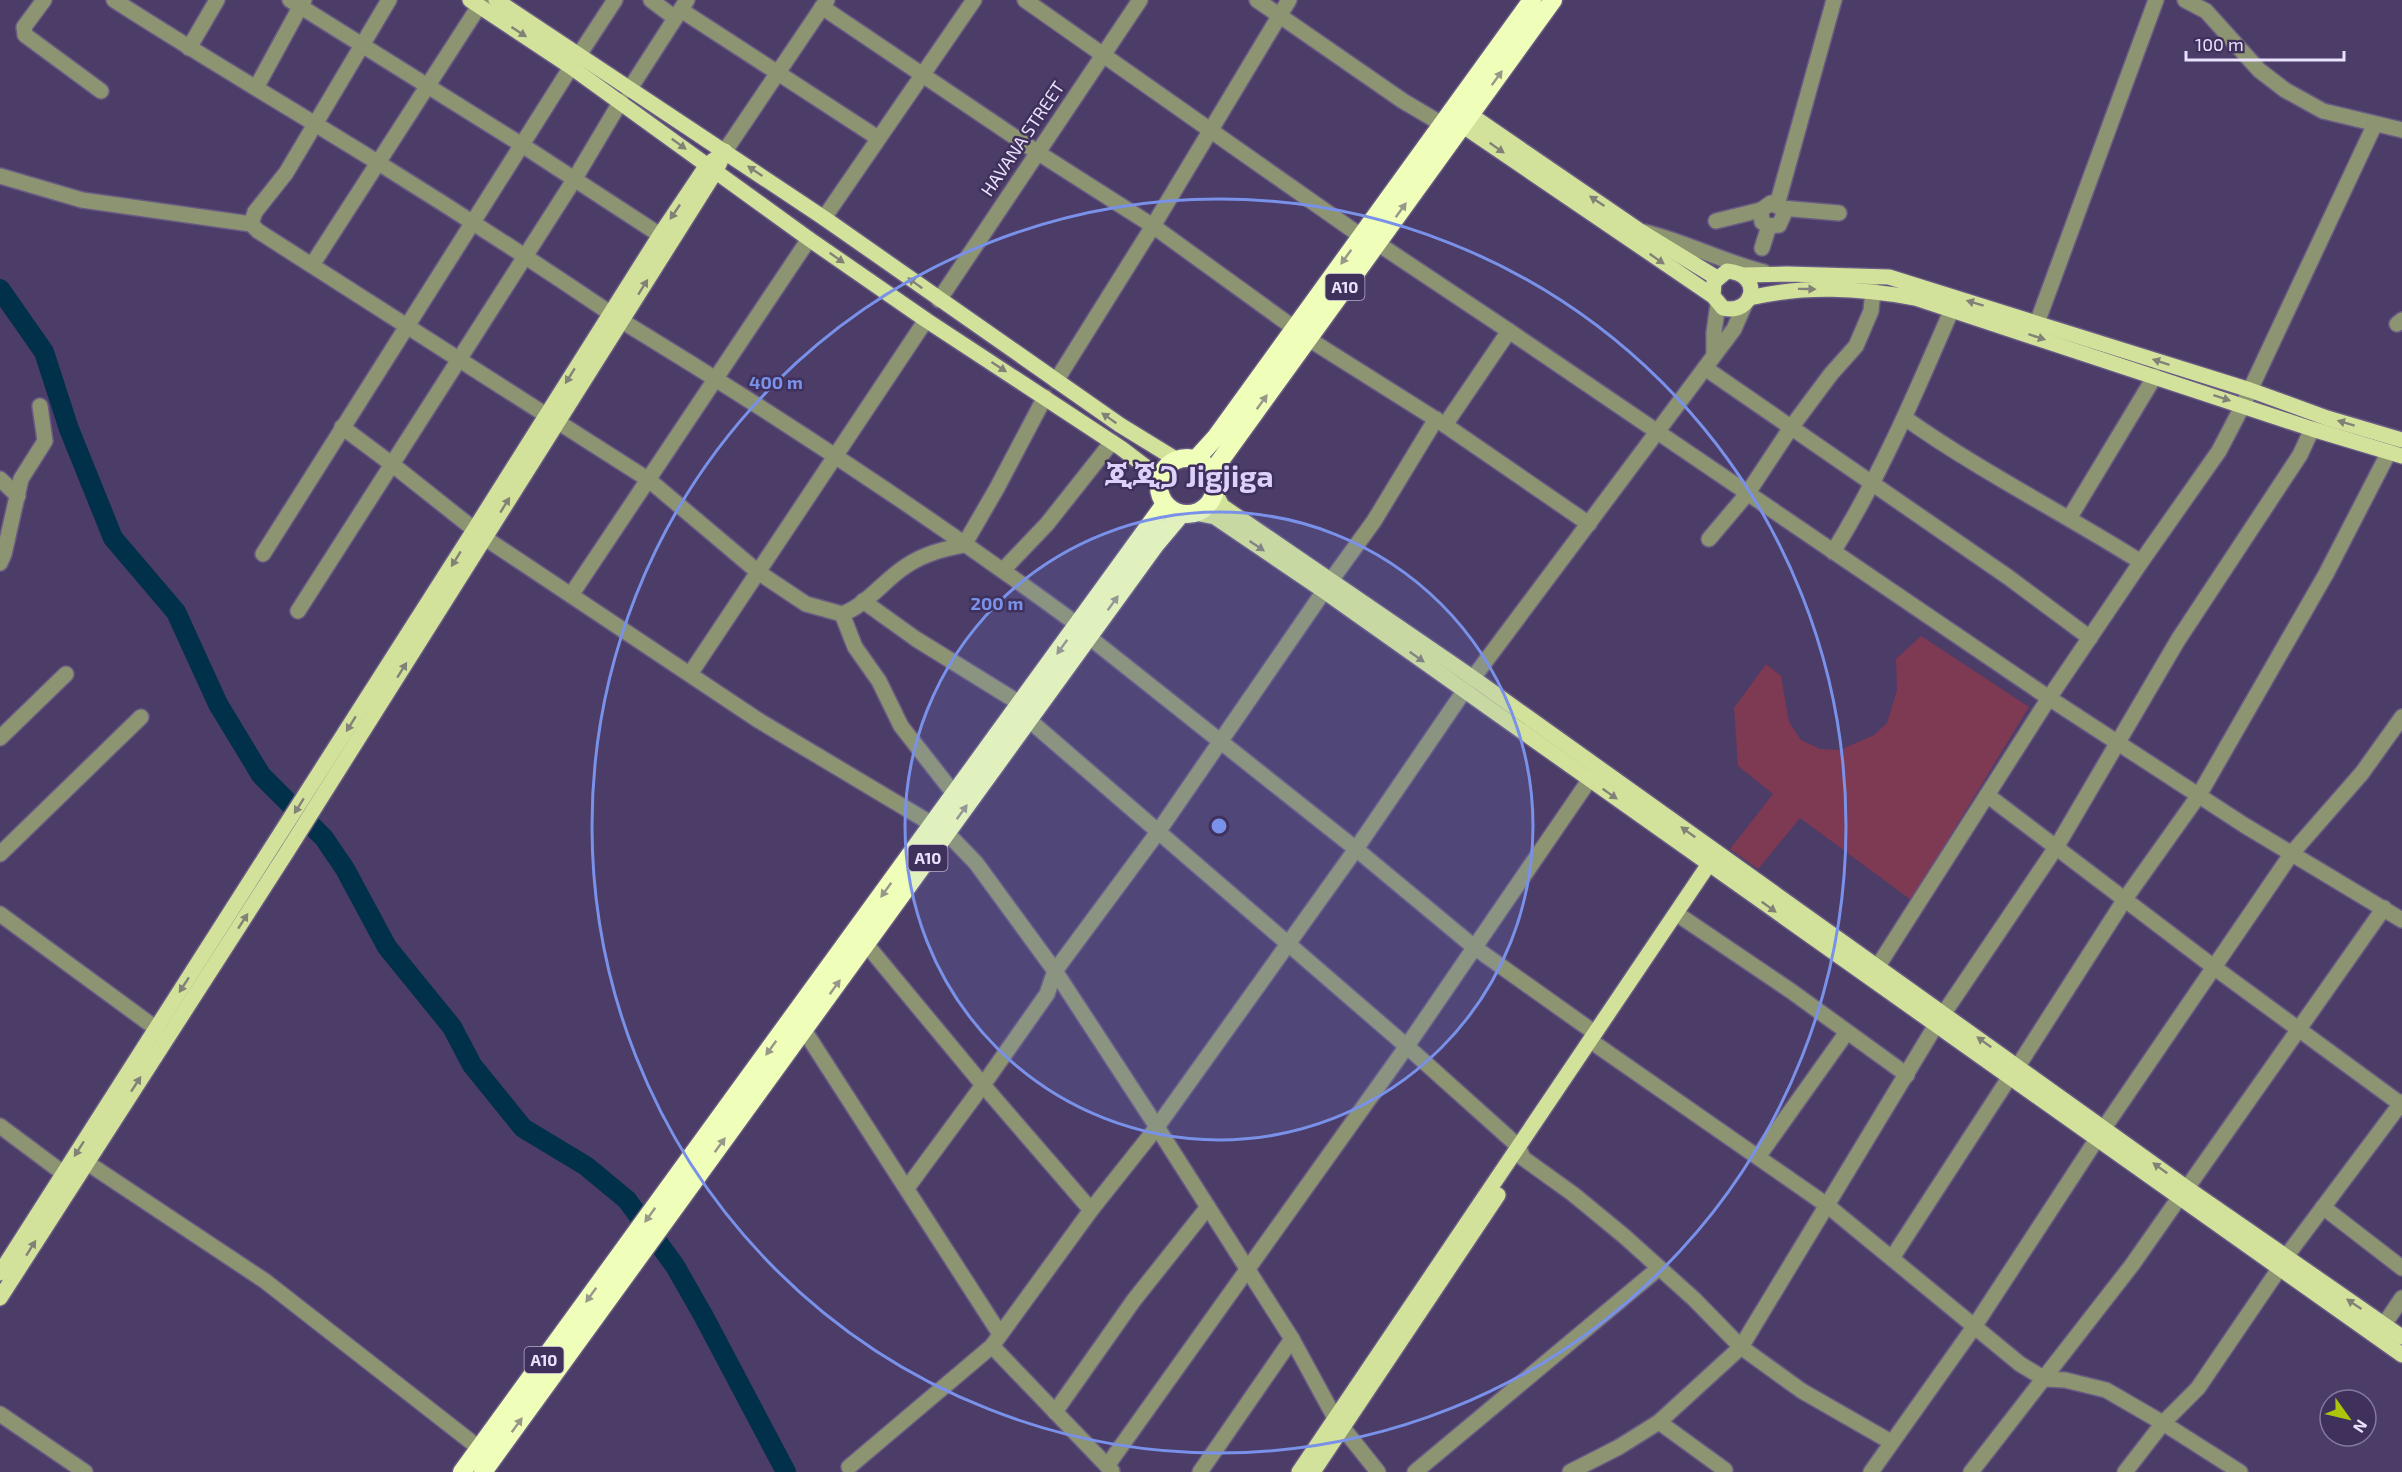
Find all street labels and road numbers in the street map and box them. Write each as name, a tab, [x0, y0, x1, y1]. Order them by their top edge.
street label: HAVANA STREET	[976, 76, 1069, 200]
road number: A10	[1326, 274, 1364, 300]
road number: A10	[908, 845, 948, 871]
road number: A10	[524, 1347, 564, 1373]

